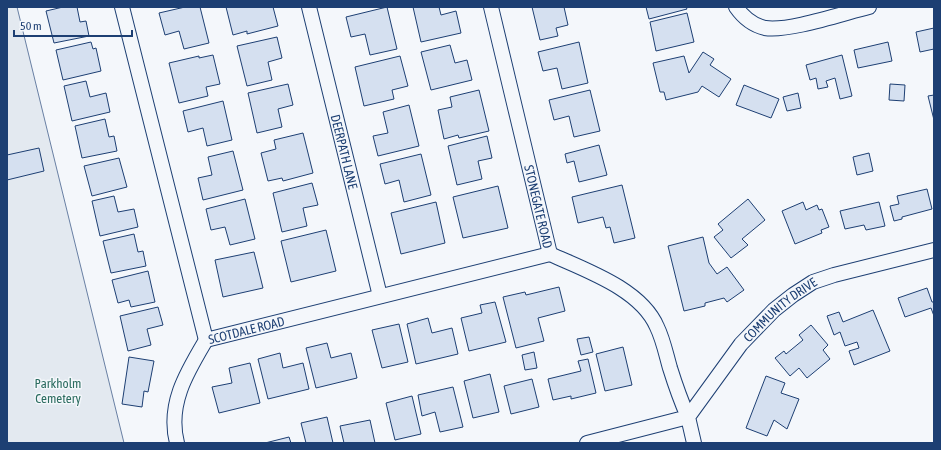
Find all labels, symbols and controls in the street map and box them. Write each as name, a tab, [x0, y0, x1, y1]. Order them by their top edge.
scale bar	[14, 12, 132, 38]
text: 50 m	[20, 19, 42, 33]
street label: DEERPATH LANE	[328, 113, 361, 191]
street label: STONEGATE ROAD	[521, 163, 555, 250]
street label: COMMUNITY DRIVE	[740, 275, 820, 345]
street label: SCOTDALE ROAD	[207, 314, 286, 347]
park label: Parkholm Cemetery	[35, 376, 81, 406]

